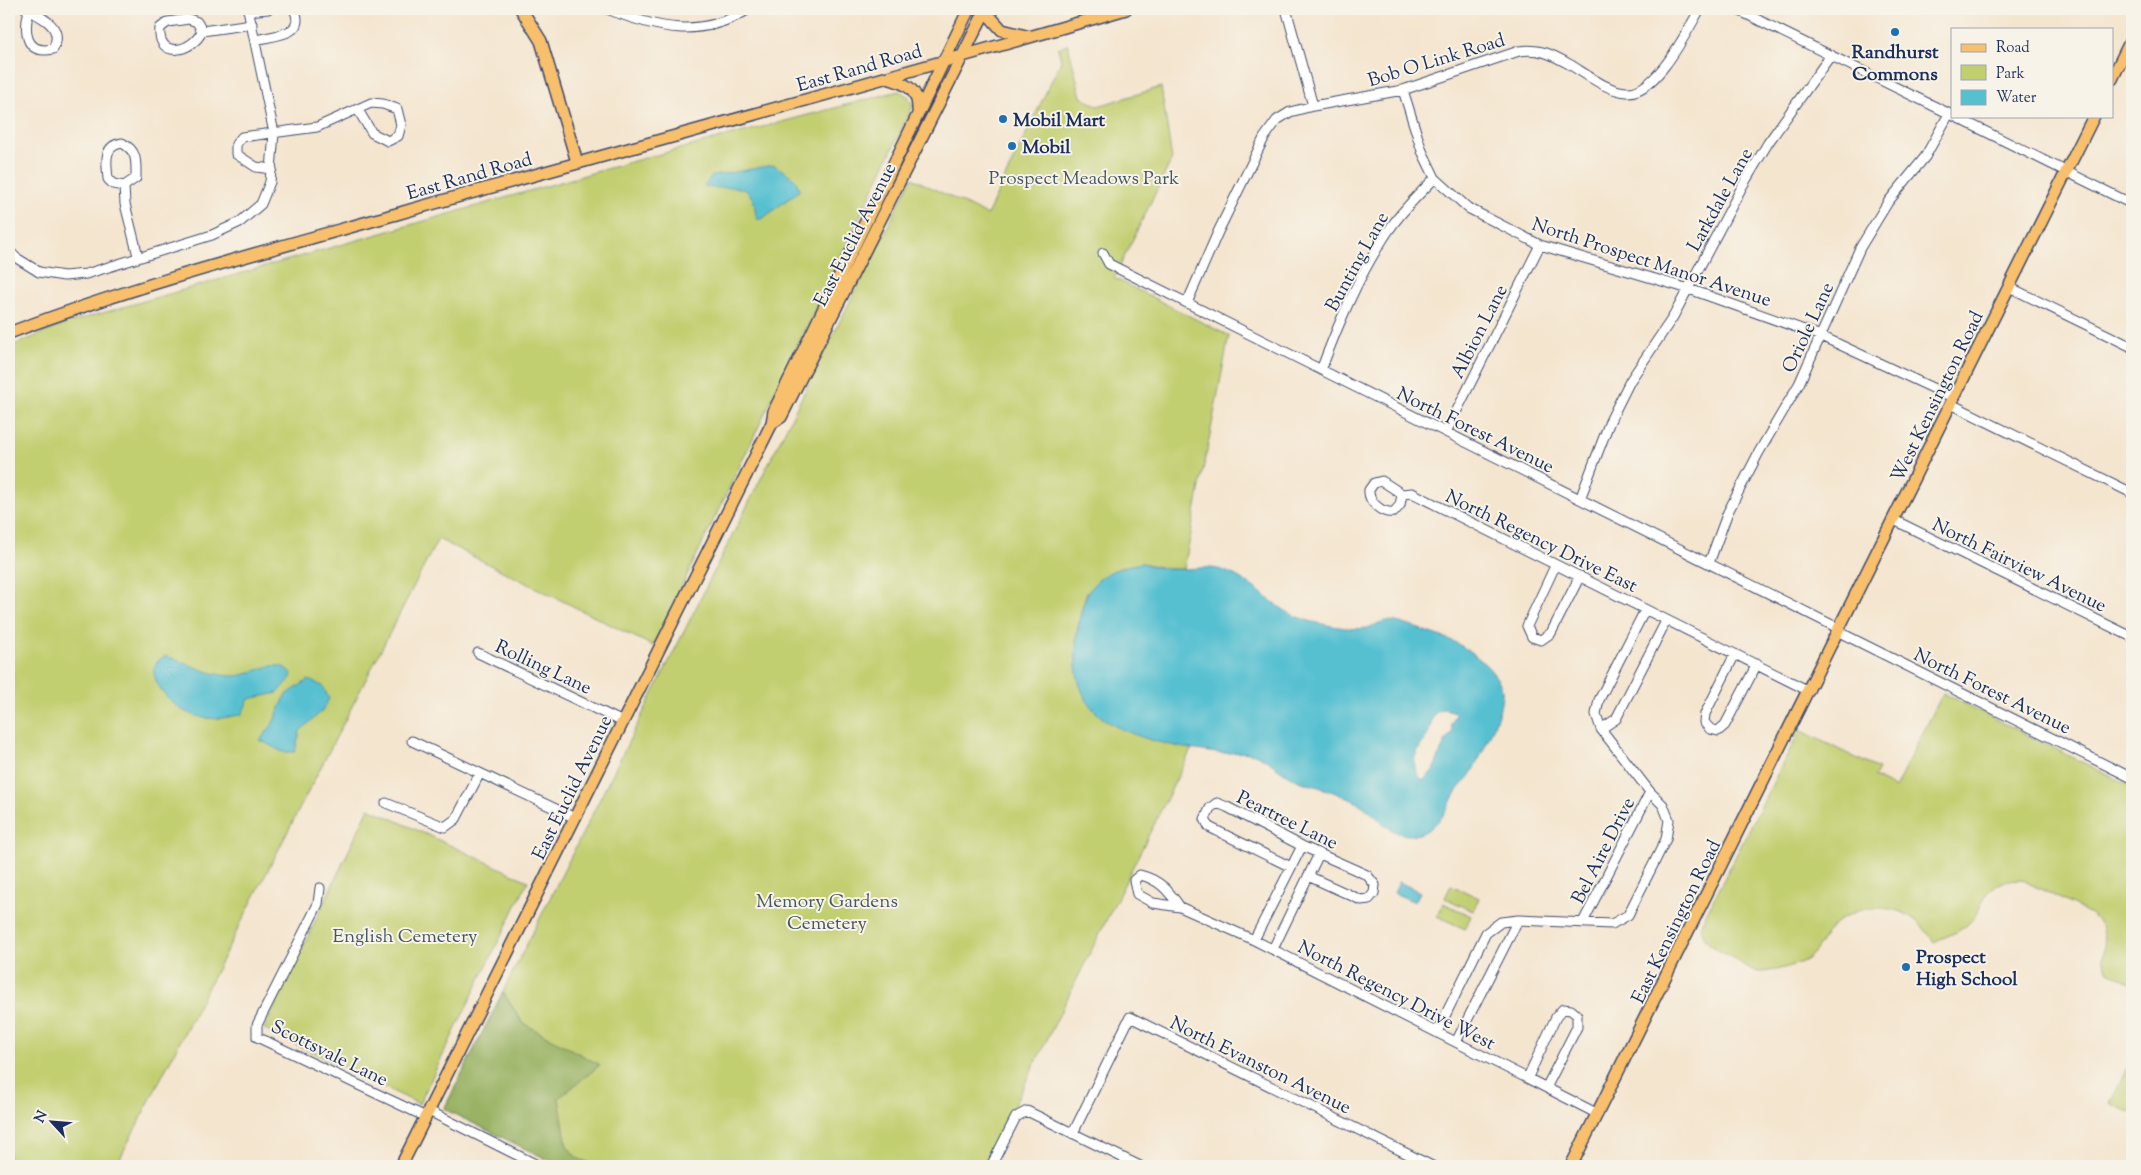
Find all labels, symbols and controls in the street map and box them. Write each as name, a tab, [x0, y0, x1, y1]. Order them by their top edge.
marker: Randhurst Commons	[1889, 26, 1901, 38]
street label: Bob O Link Road	[1365, 28, 1509, 95]
legend	[1951, 28, 2114, 118]
text: Road	[1996, 38, 2030, 59]
street label: East Rand Road	[794, 39, 926, 100]
place label: Randhurst Commons	[1851, 40, 1939, 89]
text: Park	[1996, 64, 2025, 85]
text: Water	[1996, 88, 2037, 109]
place label: Mobil Mart	[1013, 108, 1106, 135]
marker: Mobil Mart	[997, 113, 1009, 125]
place label: Mobil	[1022, 135, 1071, 162]
marker: Mobil	[1006, 140, 1018, 152]
street label: Larkdale Lane	[1682, 143, 1761, 257]
street label: East Rand Road	[404, 147, 536, 208]
street label: East Euclid Avenue	[808, 158, 904, 312]
park label: Prospect Meadows Park	[989, 166, 1180, 193]
street label: Bunting Lane	[1320, 207, 1397, 317]
street label: North Prospect Manor Avenue	[1528, 212, 1775, 315]
street label: Oriole Lane	[1777, 278, 1842, 378]
street label: Albion Lane	[1445, 280, 1516, 384]
street label: West Kensington Road	[1885, 307, 1992, 487]
street label: North Forest Avenue	[1392, 381, 1558, 481]
street label: North Regency Drive East	[1440, 484, 1642, 601]
street label: North Fairview Avenue	[1927, 512, 2111, 620]
street label: Rolling Lane	[490, 634, 596, 703]
street label: North Forest Avenue	[1909, 642, 2075, 742]
street label: East Euclid Avenue	[526, 711, 620, 865]
street label: Peartree Lane	[1232, 785, 1342, 858]
street label: Bel Aire Drive	[1566, 793, 1643, 909]
street label: East Kensington Road	[1626, 835, 1729, 1009]
park label: Memory Gardens Cemetery	[756, 889, 898, 938]
park label: English Cemetery	[332, 924, 478, 951]
street label: North Regency Drive West	[1292, 935, 1500, 1058]
place label: Prospect High School	[1916, 945, 2018, 994]
marker: Prospect High School	[1900, 961, 1912, 973]
street label: North Evanston Avenue	[1165, 1011, 1355, 1122]
street label: Scottsvale Lane	[266, 1014, 392, 1094]
north arrow	[28, 1098, 78, 1148]
text: N	[31, 1108, 54, 1127]

